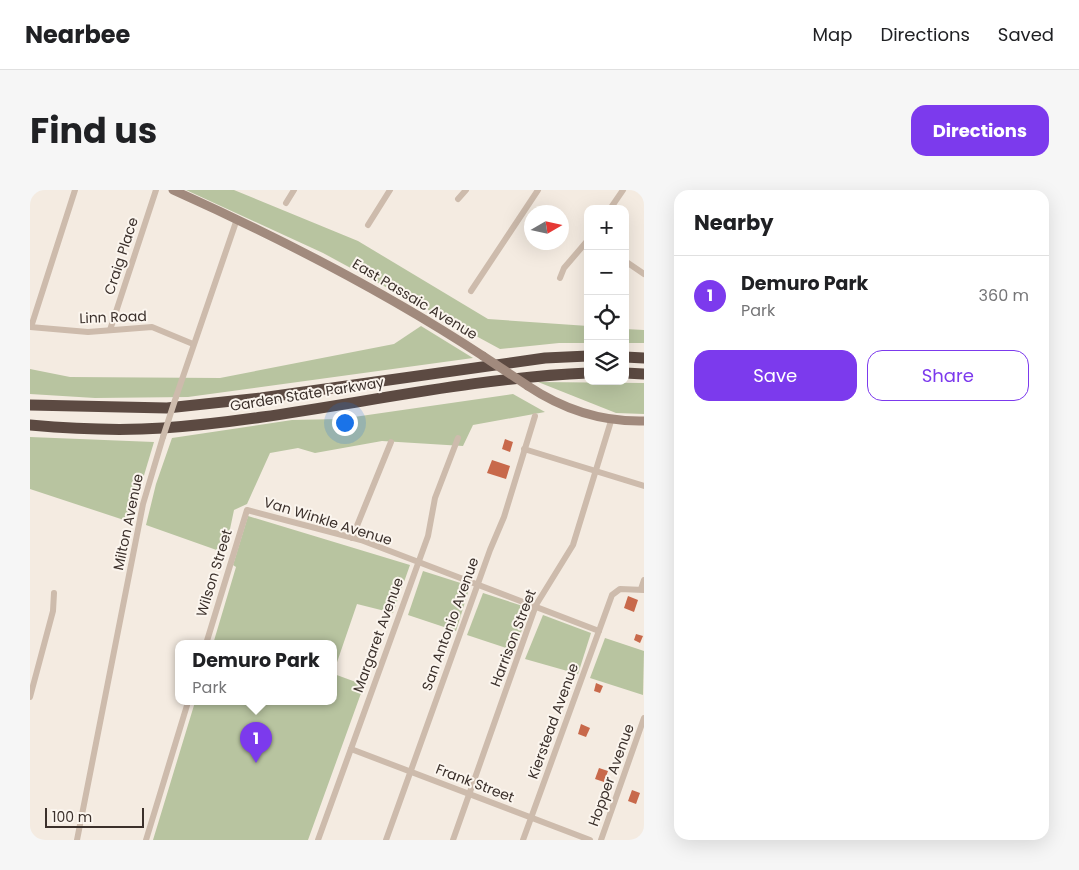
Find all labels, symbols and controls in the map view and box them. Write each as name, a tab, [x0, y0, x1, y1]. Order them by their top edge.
text: Nearbee	[25, 18, 130, 51]
text: Map	[813, 22, 852, 47]
text: Directions	[880, 22, 970, 47]
text: Saved	[998, 22, 1054, 47]
button: Directions	[911, 105, 1049, 156]
text: Find us	[30, 106, 157, 155]
north arrow	[524, 205, 569, 250]
map controls	[584, 205, 629, 385]
button: +	[584, 205, 629, 250]
text: Nearby	[694, 208, 774, 237]
street label: Craig Place	[99, 214, 143, 297]
button: −	[584, 250, 629, 295]
street label: East Passaic Avenue	[349, 254, 482, 344]
text: Demuro Park	[741, 270, 868, 297]
text: 1	[707, 284, 713, 307]
text: 360 m	[979, 284, 1029, 307]
button: locate	[584, 295, 629, 340]
text: Park	[741, 299, 775, 322]
street label: Linn Road	[79, 306, 147, 328]
button: layers	[584, 340, 629, 385]
button: Save	[694, 350, 857, 401]
button: Share	[867, 350, 1029, 401]
street label: Garden State Parkway	[229, 372, 385, 416]
your location	[332, 410, 358, 436]
street label: Milton Avenue	[108, 472, 148, 572]
street label: Van Winkle Avenue	[261, 492, 395, 550]
street label: Wilson Street	[191, 527, 237, 619]
street label: San Antonio Avenue	[417, 554, 484, 693]
street label: Margaret Avenue	[348, 574, 408, 695]
street label: Harrison Street	[485, 586, 541, 690]
popup	[175, 640, 337, 705]
text: Demuro Park	[192, 647, 320, 674]
street label: Kierstead Avenue	[523, 660, 583, 782]
text: Park	[192, 676, 227, 699]
street label: Hopper Avenue	[583, 721, 639, 829]
pin: 1	[240, 722, 272, 763]
street label: Frank Street	[433, 759, 517, 807]
scale bar	[45, 805, 144, 828]
text: 100 m	[52, 807, 92, 827]

